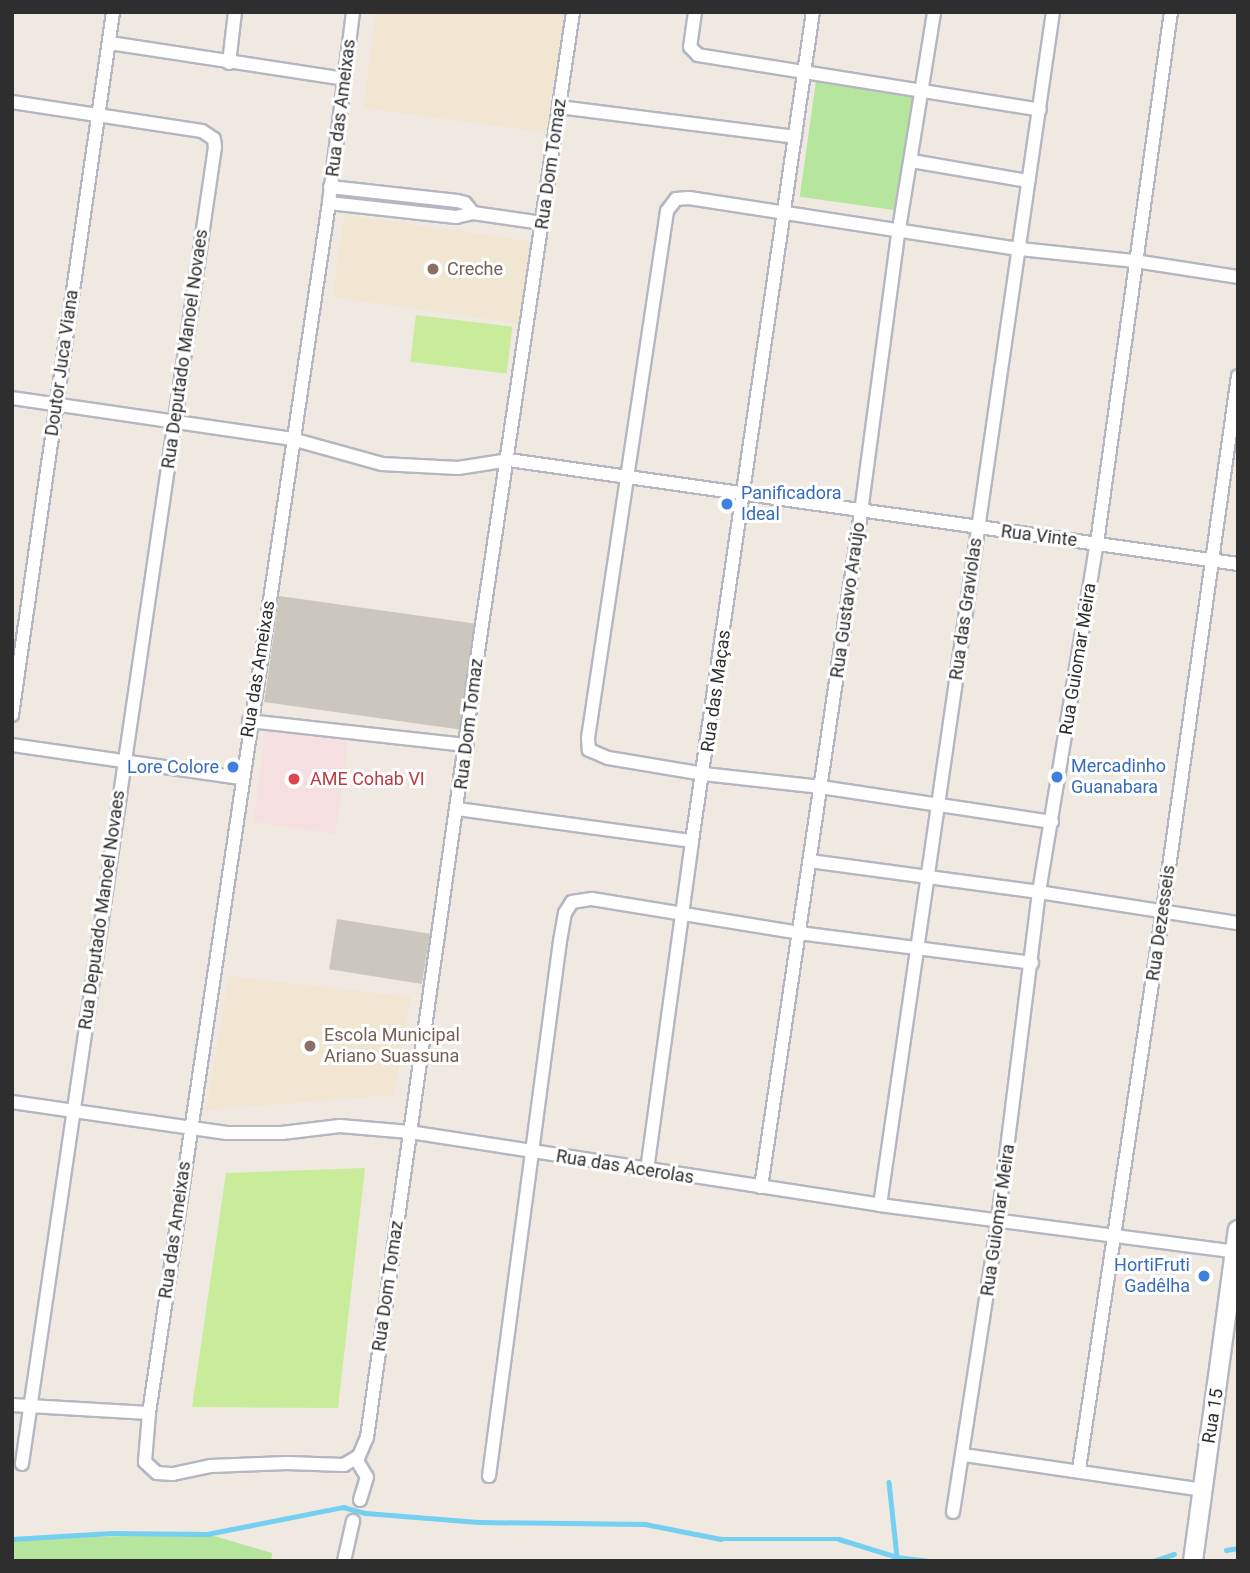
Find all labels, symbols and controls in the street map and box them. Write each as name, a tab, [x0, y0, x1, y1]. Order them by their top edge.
street label: Rua das Ameixas	[322, 38, 360, 178]
street label: Rua Dom Tomaz	[531, 97, 571, 231]
street label: Rua Deputado Manoel Novaes	[157, 228, 213, 470]
place label: Creche	[447, 258, 503, 280]
marker: Creche	[425, 261, 441, 277]
street label: Doutor Juca Viana	[41, 288, 83, 438]
place label: Panificadora Ideal	[741, 483, 842, 526]
marker: Panificadora Ideal	[719, 496, 735, 512]
street label: Rua Gustavo Araújo	[826, 521, 870, 679]
street label: Rua Vinte	[1000, 521, 1078, 551]
street label: Rua das Graviolas	[945, 536, 987, 682]
street label: Rua Guiomar Meira	[1055, 582, 1101, 736]
street label: Rua das Ameixas	[237, 599, 279, 739]
street label: Rua das Maças	[697, 629, 735, 753]
street label: Rua Dom Tomaz	[450, 657, 488, 791]
place label: Lore Colore	[127, 756, 219, 778]
place label: Mercadinho Guanabara	[1071, 756, 1166, 798]
marker: Lore Colore	[225, 759, 241, 775]
place label: AME Cohab VI	[310, 768, 425, 790]
marker: AME Cohab VI	[284, 769, 304, 789]
marker: Mercadinho Guanabara	[1049, 769, 1065, 785]
street label: Rua Deputado Manoel Novaes	[74, 789, 130, 1031]
street label: Rua Dezesseis	[1142, 864, 1180, 982]
place label: Escola Municipal Ariano Suassuna	[324, 1025, 460, 1068]
marker: Escola Municipal Ariano Suassuna	[302, 1038, 318, 1054]
street label: Rua Guiomar Meira	[977, 1143, 1019, 1297]
street label: Rua das Acerolas	[555, 1145, 695, 1189]
street label: Rua das Ameixas	[155, 1160, 195, 1300]
street label: Rua Dom Tomaz	[368, 1219, 408, 1353]
place label: HortiFruti Gadêlha	[1114, 1255, 1190, 1298]
marker: HortiFruti Gadêlha	[1196, 1268, 1212, 1284]
street label: Rua 15	[1198, 1387, 1228, 1445]

